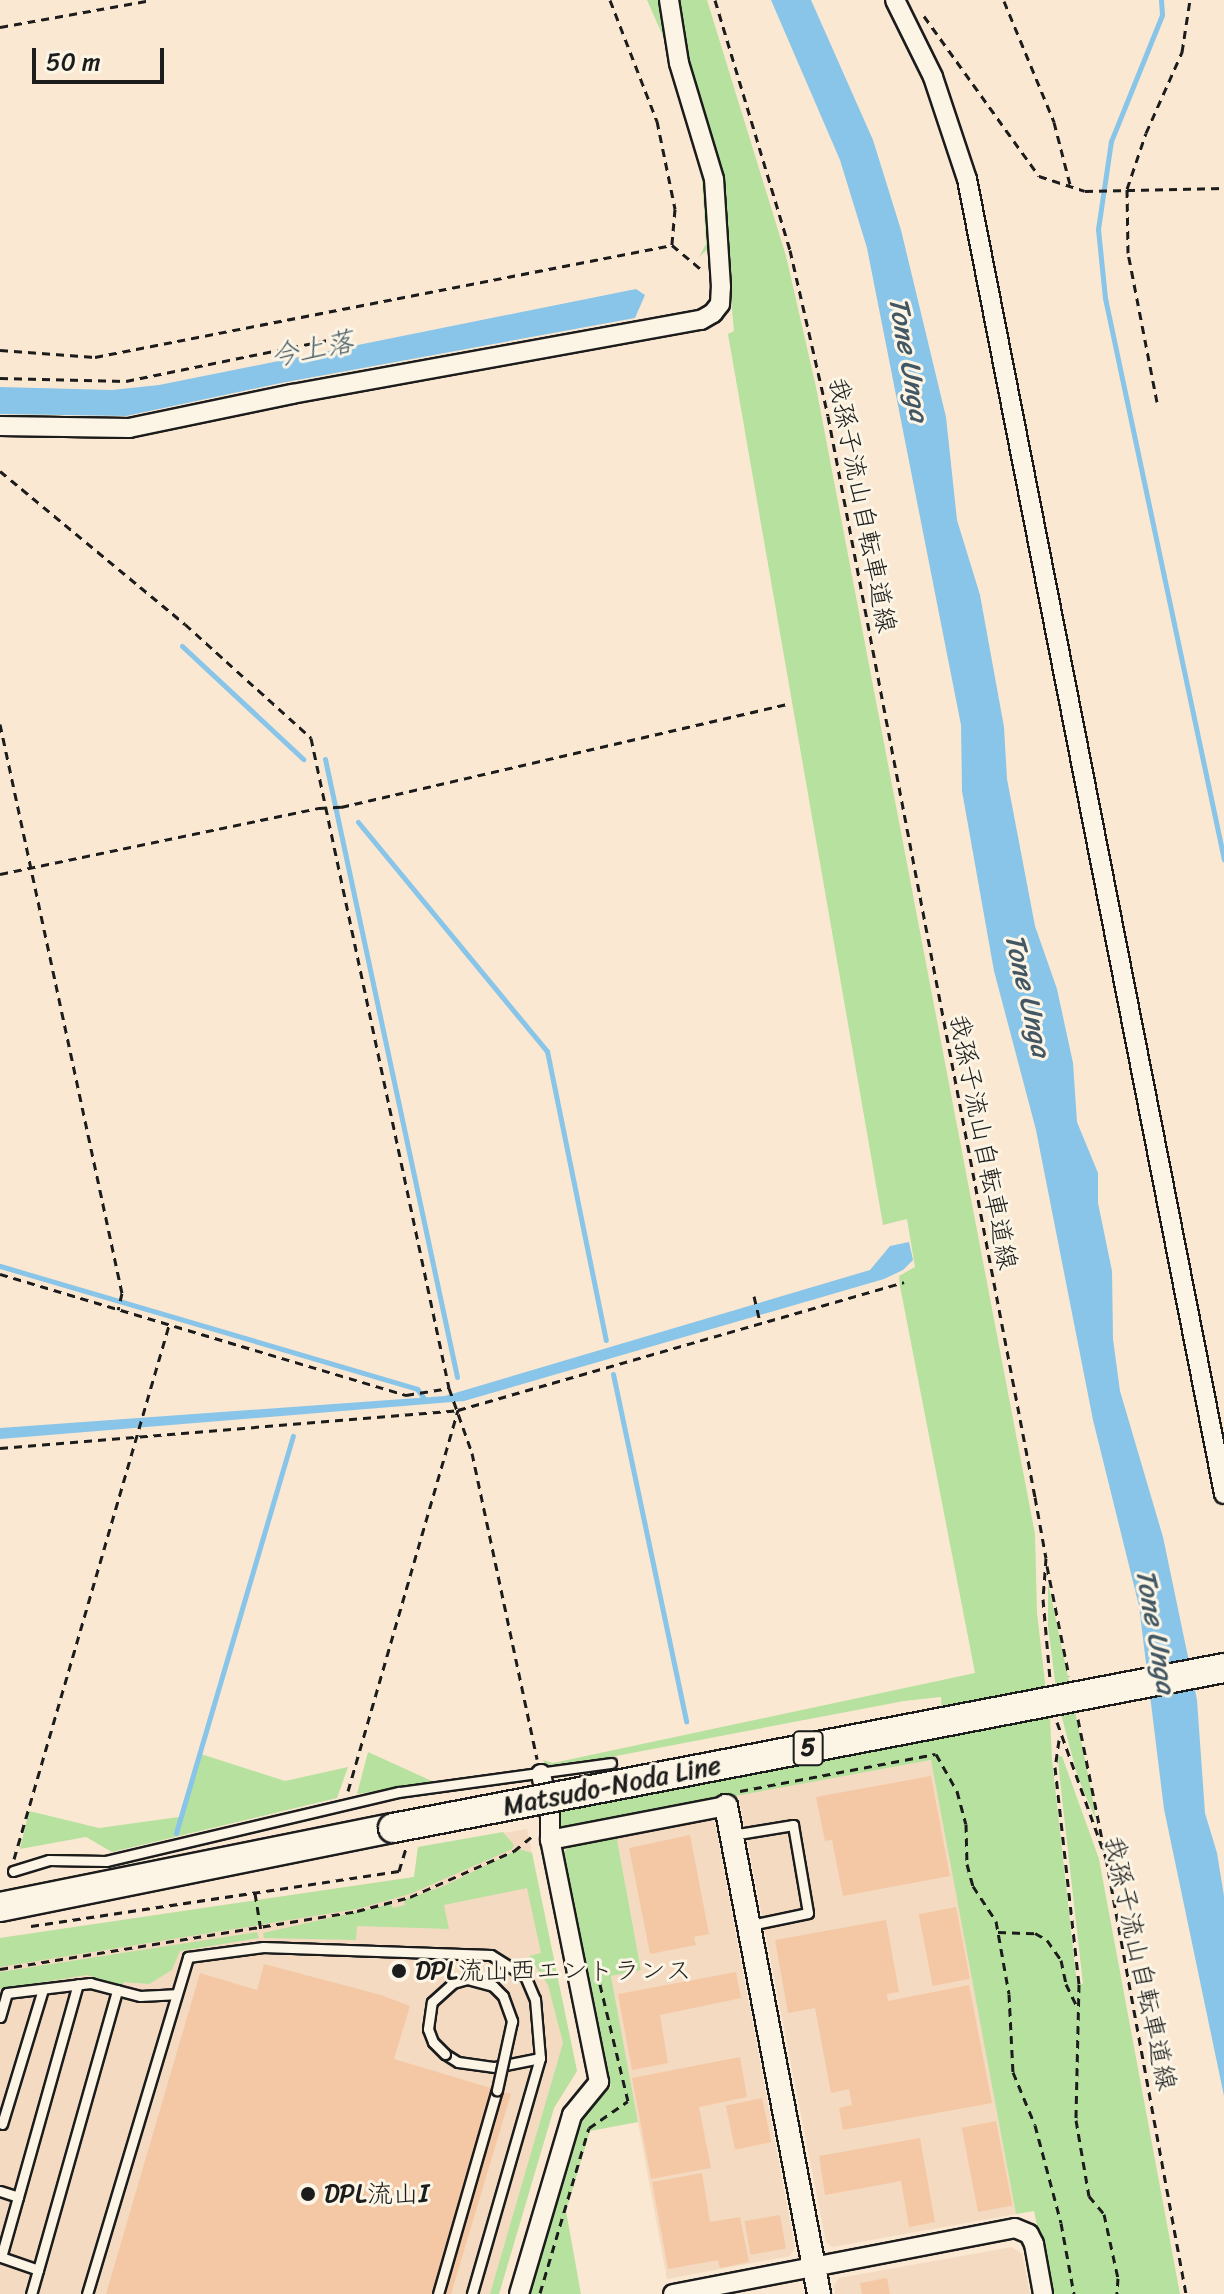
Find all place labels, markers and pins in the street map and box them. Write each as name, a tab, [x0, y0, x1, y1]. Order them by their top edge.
place label: DPL流山西エントランス	[415, 1955, 692, 1987]
marker: DPL流山西エントランス	[390, 1962, 408, 1980]
place label: DPL流山I	[324, 2178, 429, 2210]
marker: DPL流山I	[299, 2185, 317, 2203]

